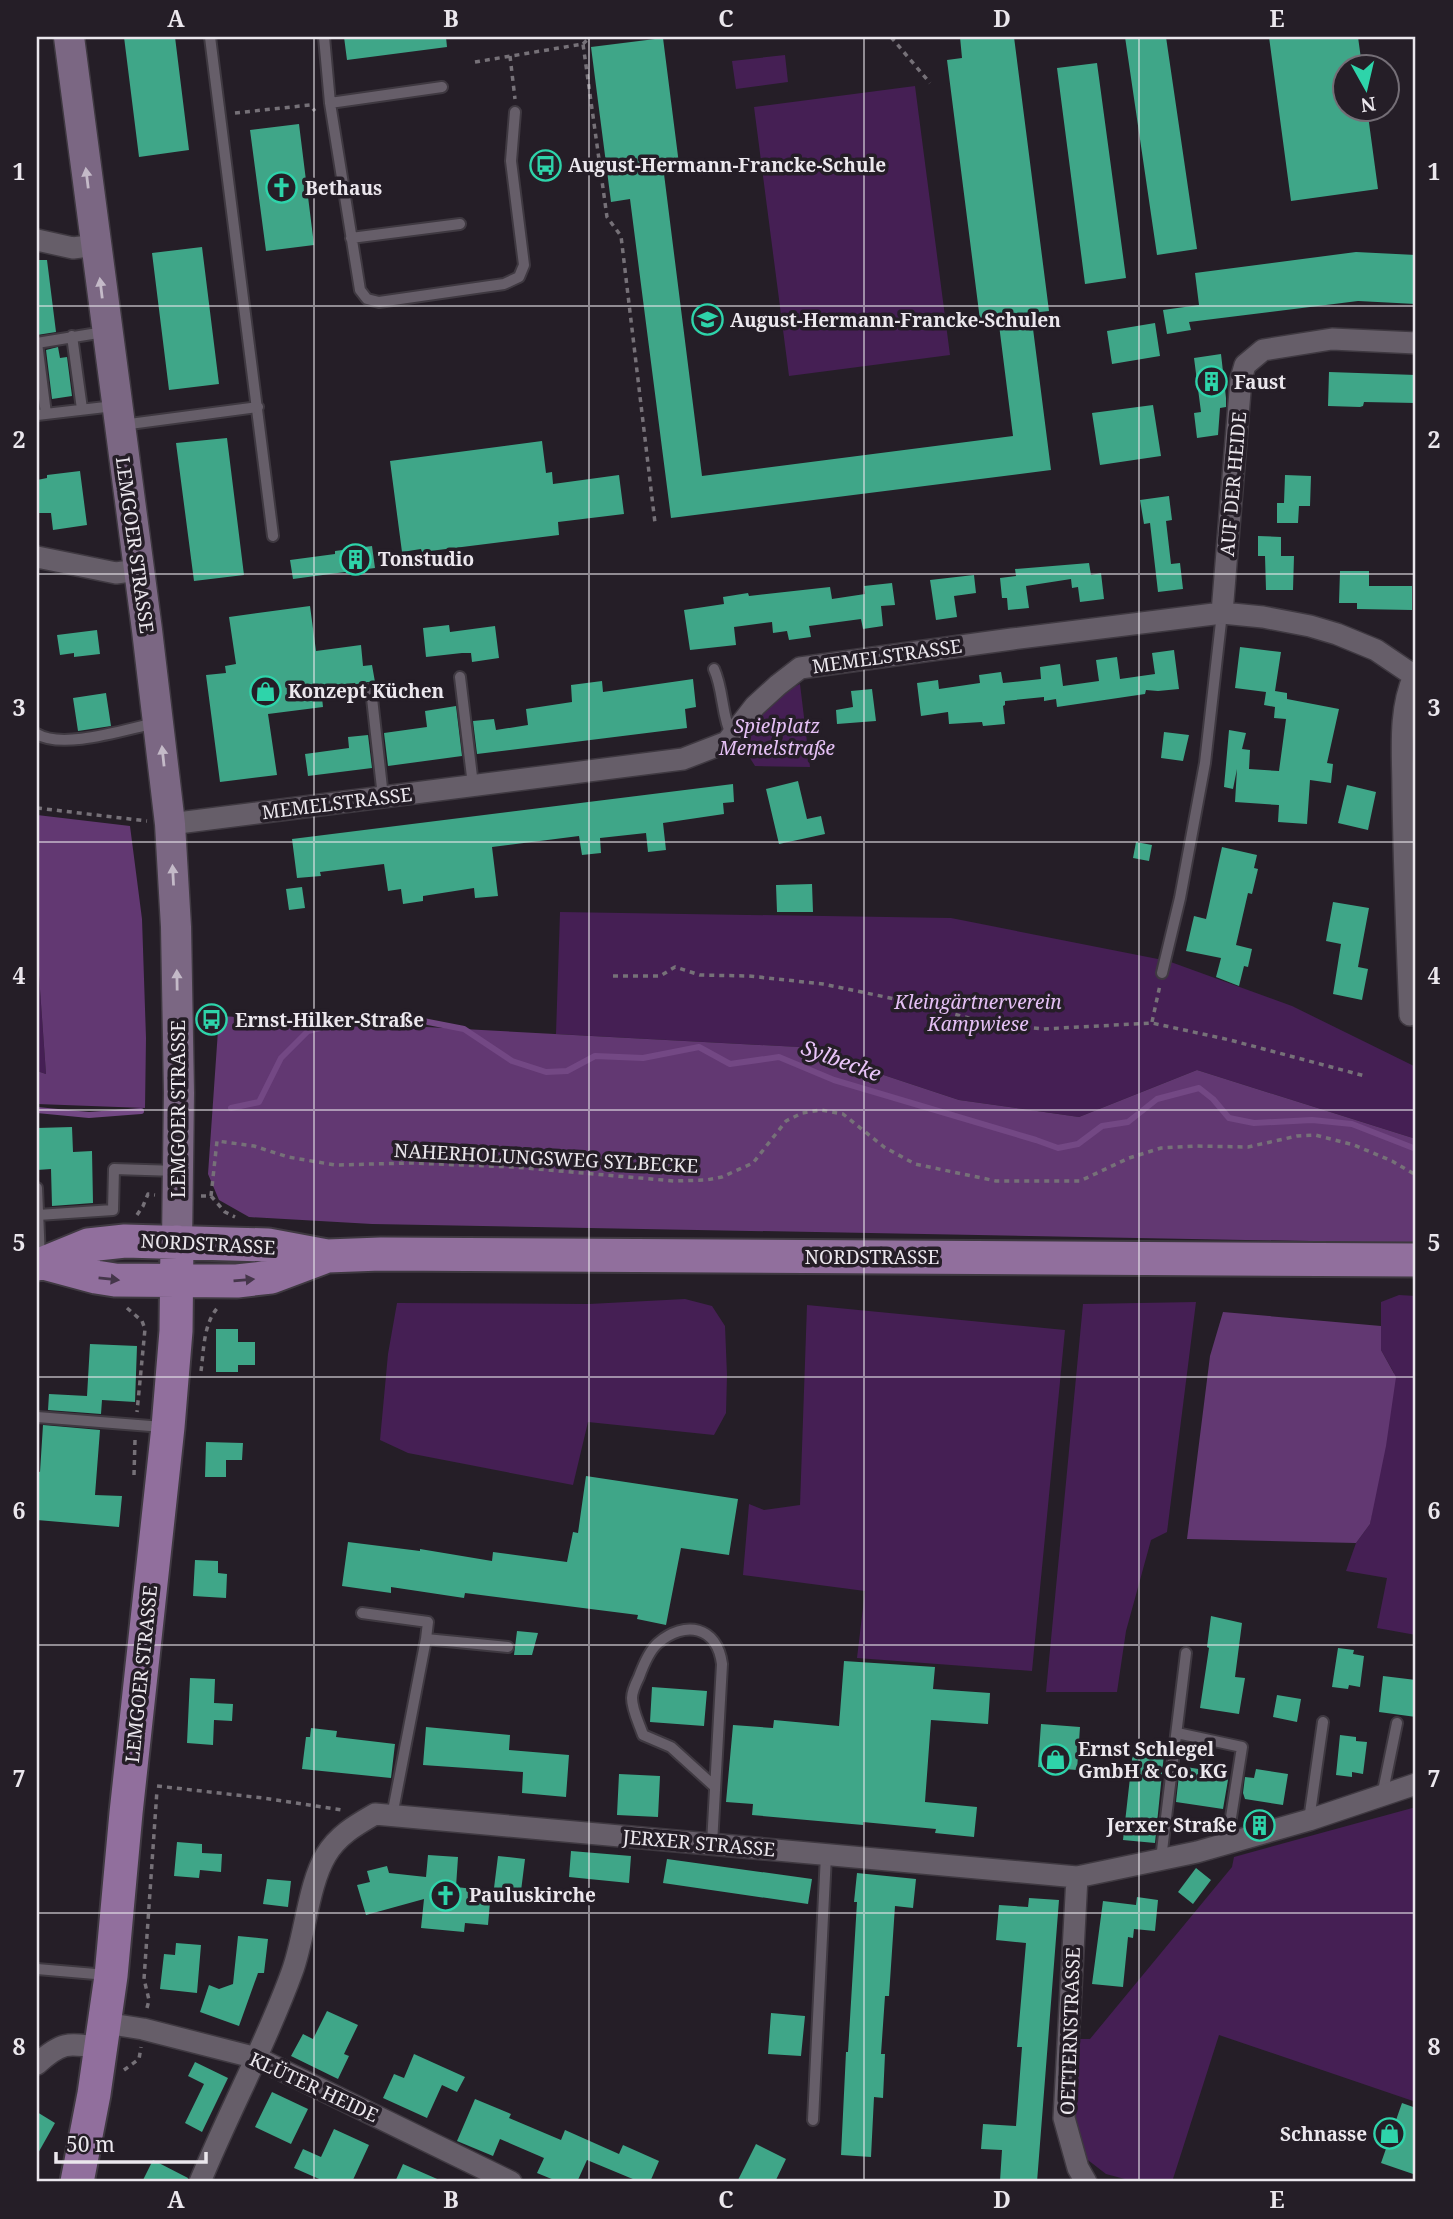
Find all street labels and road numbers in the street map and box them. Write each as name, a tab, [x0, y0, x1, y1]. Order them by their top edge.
street label: AUF DER HEIDE	[1214, 410, 1252, 558]
street label: LEMGOER STRASSE	[110, 455, 160, 635]
street label: MEMELSTRASSE	[810, 633, 964, 679]
street label: MEMELSTRASSE	[260, 781, 414, 825]
street label: LEMGOER STRASSE	[165, 1020, 191, 1198]
street label: NAHERHOLUNGSWEG SYLBECKE	[393, 1137, 699, 1179]
street label: NORDSTRASSE	[140, 1227, 276, 1261]
street label: NORDSTRASSE	[805, 1244, 940, 1270]
street label: LEMGOER STRASSE	[119, 1584, 163, 1764]
street label: JERXER STRASSE	[621, 1823, 776, 1863]
street label: OETTERNSTRASSE	[1054, 1946, 1086, 2115]
street label: KLÜTER HEIDE	[245, 2046, 383, 2128]

